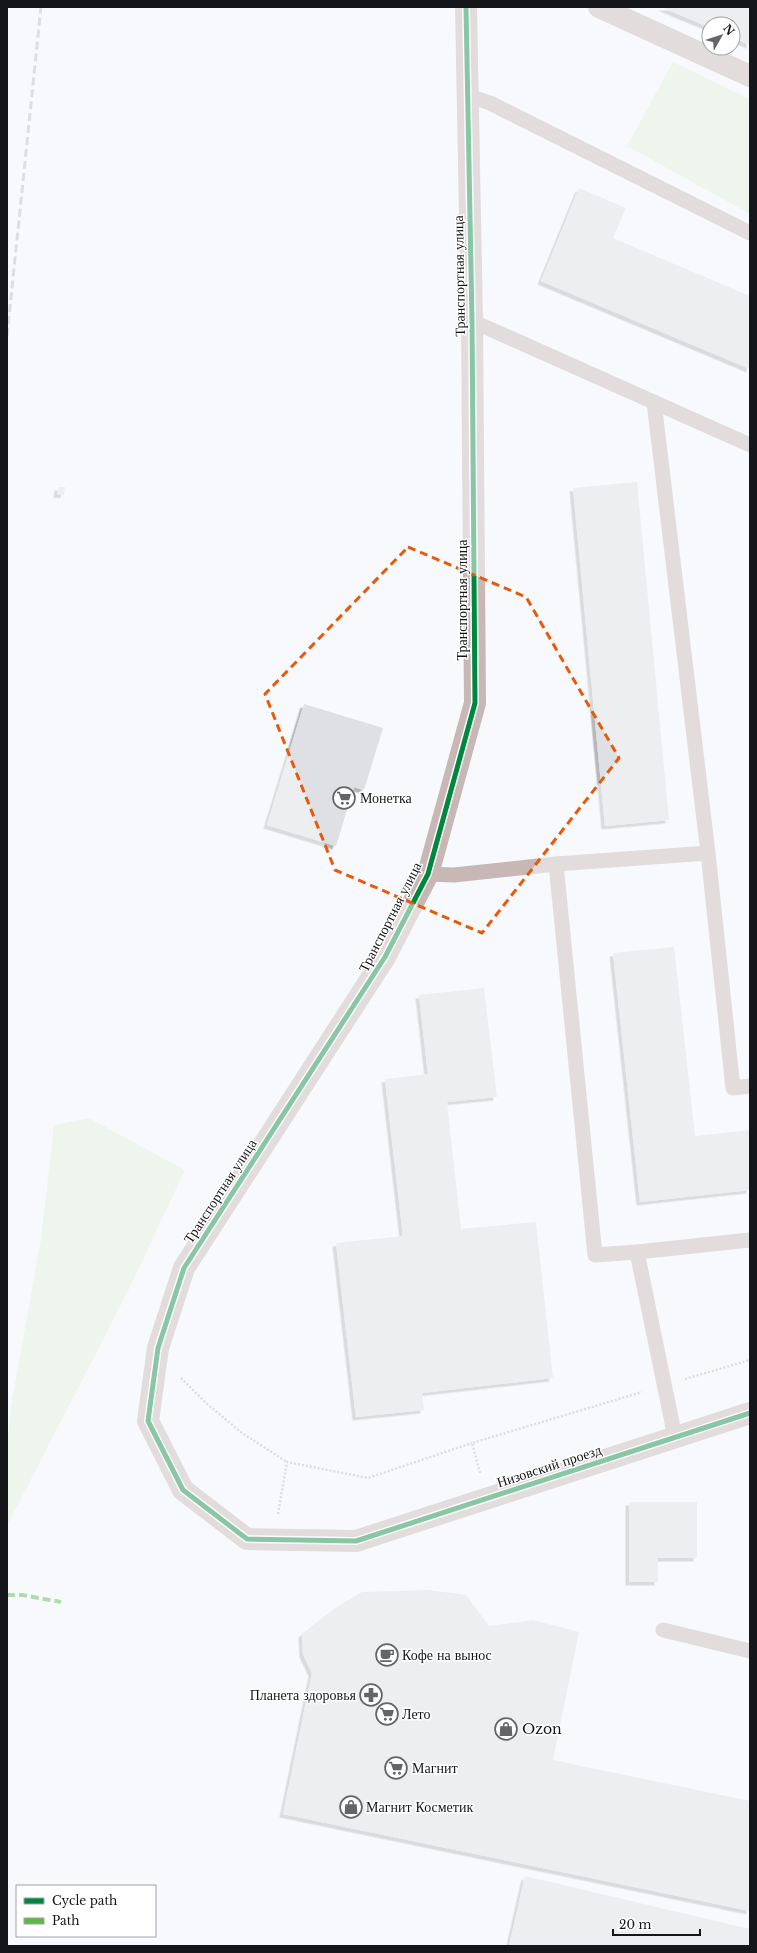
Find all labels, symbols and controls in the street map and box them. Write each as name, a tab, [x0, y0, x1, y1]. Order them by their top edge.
north arrow	[701, 16, 741, 56]
text: N	[720, 21, 738, 39]
street label: Транспортная улица	[449, 215, 469, 337]
street label: Транспортная улица	[453, 539, 471, 661]
supermarket icon: Монетка	[331, 785, 357, 811]
place label: Монетка	[360, 789, 413, 807]
street label: Транспортная улица	[354, 858, 426, 975]
street label: Транспортная улица	[179, 1135, 261, 1247]
street label: Низовский проезд	[494, 1441, 604, 1491]
cafe icon: Кофе на вынос	[374, 1642, 400, 1668]
place label: Кофе на вынос	[402, 1646, 492, 1664]
pharmacy icon: Планета здоровья	[358, 1682, 384, 1708]
place label: Планета здоровья	[250, 1686, 357, 1704]
supermarket icon: Лето	[374, 1701, 400, 1727]
place label: Лето	[402, 1705, 431, 1723]
shop icon: Ozon	[493, 1716, 519, 1742]
place label: Ozon	[522, 1720, 562, 1738]
supermarket icon: Магнит	[383, 1755, 409, 1781]
place label: Магнит	[412, 1759, 458, 1777]
shop icon: Магнит Косметик	[338, 1794, 364, 1820]
place label: Магнит Косметик	[366, 1798, 473, 1816]
legend	[16, 1885, 156, 1937]
text: Cycle path	[52, 1893, 117, 1908]
scale bar	[613, 1911, 700, 1937]
text: Path	[52, 1913, 80, 1928]
text: 20 m	[619, 1917, 651, 1932]

